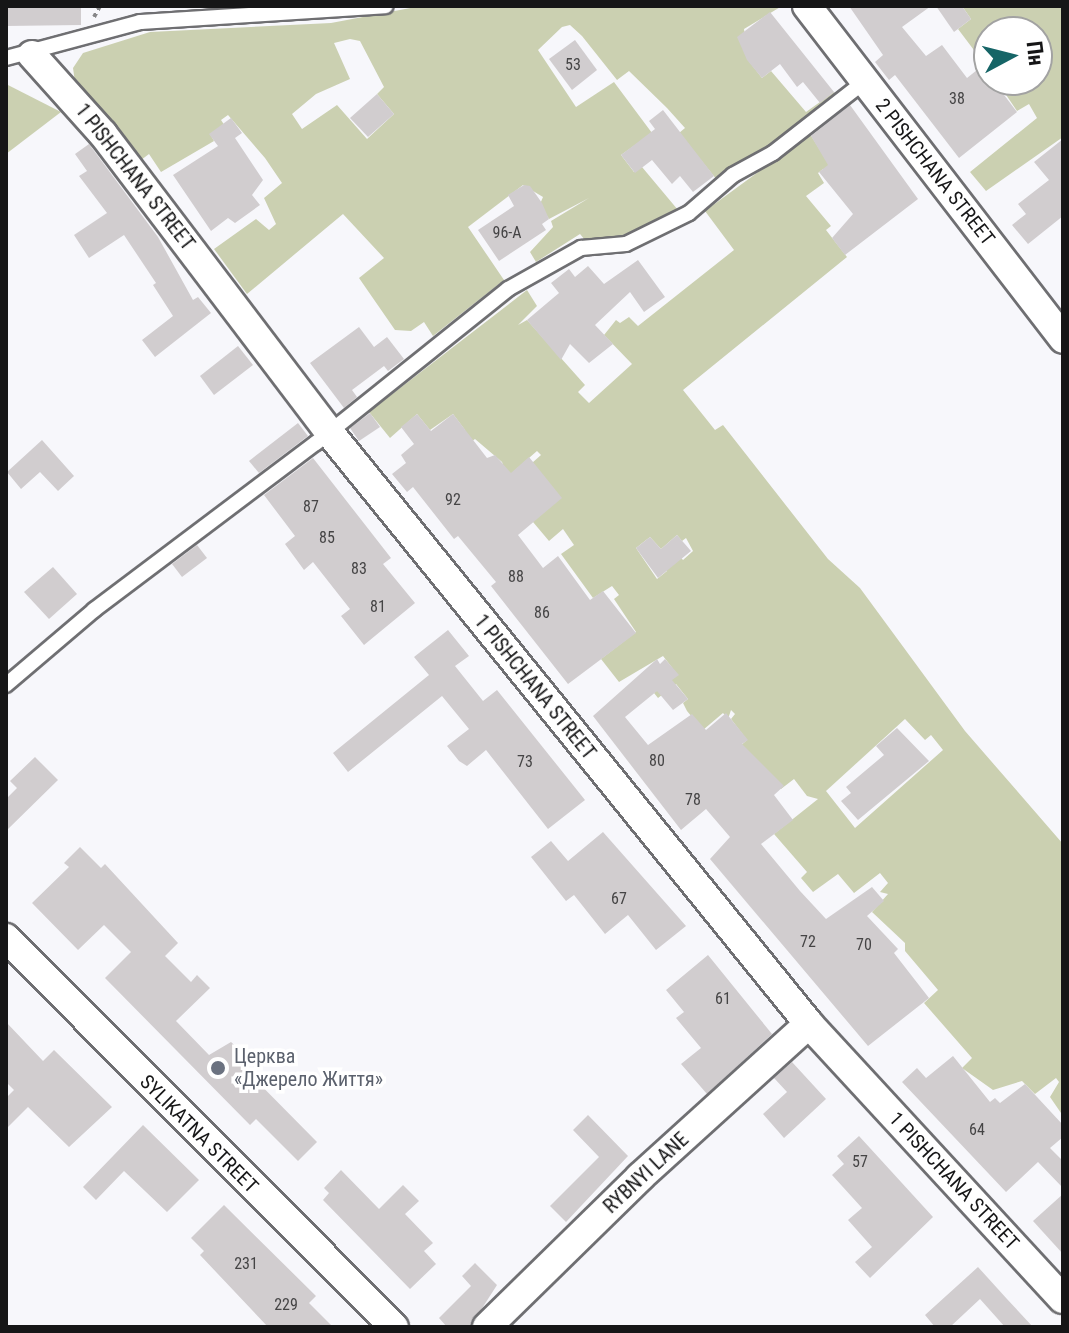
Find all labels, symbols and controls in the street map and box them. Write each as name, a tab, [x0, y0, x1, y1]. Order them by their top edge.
north arrow	[973, 16, 1053, 96]
text: Пн	[1021, 40, 1049, 67]
house number: 53	[565, 55, 581, 75]
house number: 38	[949, 89, 965, 109]
street label: 2 PISHCHANA STREET	[870, 94, 1000, 250]
street label: 1 PISHCHANA STREET	[70, 99, 200, 255]
house number: 96-А	[493, 223, 521, 243]
house number: 92	[445, 490, 461, 510]
house number: 87	[303, 497, 319, 517]
house number: 85	[319, 528, 335, 548]
house number: 83	[351, 559, 367, 579]
house number: 88	[508, 567, 524, 587]
house number: 81	[370, 597, 386, 617]
house number: 86	[534, 603, 550, 623]
street label: 1 PISHCHANA STREET	[469, 610, 601, 764]
house number: 80	[649, 751, 665, 771]
house number: 73	[517, 752, 533, 772]
house number: 78	[685, 790, 701, 810]
house number: 67	[611, 889, 627, 909]
house number: 72	[800, 932, 816, 952]
house number: 70	[856, 935, 872, 955]
house number: 61	[715, 989, 731, 1009]
place label: Церква «Джерело Життя»	[234, 1044, 383, 1091]
marker: Церква «Джерело Життя»	[209, 1059, 227, 1077]
street label: SYLIKATNA STREET	[135, 1070, 263, 1198]
street label: 1 PISHCHANA STREET	[884, 1107, 1024, 1255]
house number: 64	[969, 1120, 985, 1140]
street label: RYBNYI LANE	[599, 1128, 693, 1218]
house number: 57	[852, 1152, 868, 1172]
house number: 231	[234, 1254, 258, 1274]
house number: 229	[274, 1295, 298, 1315]

